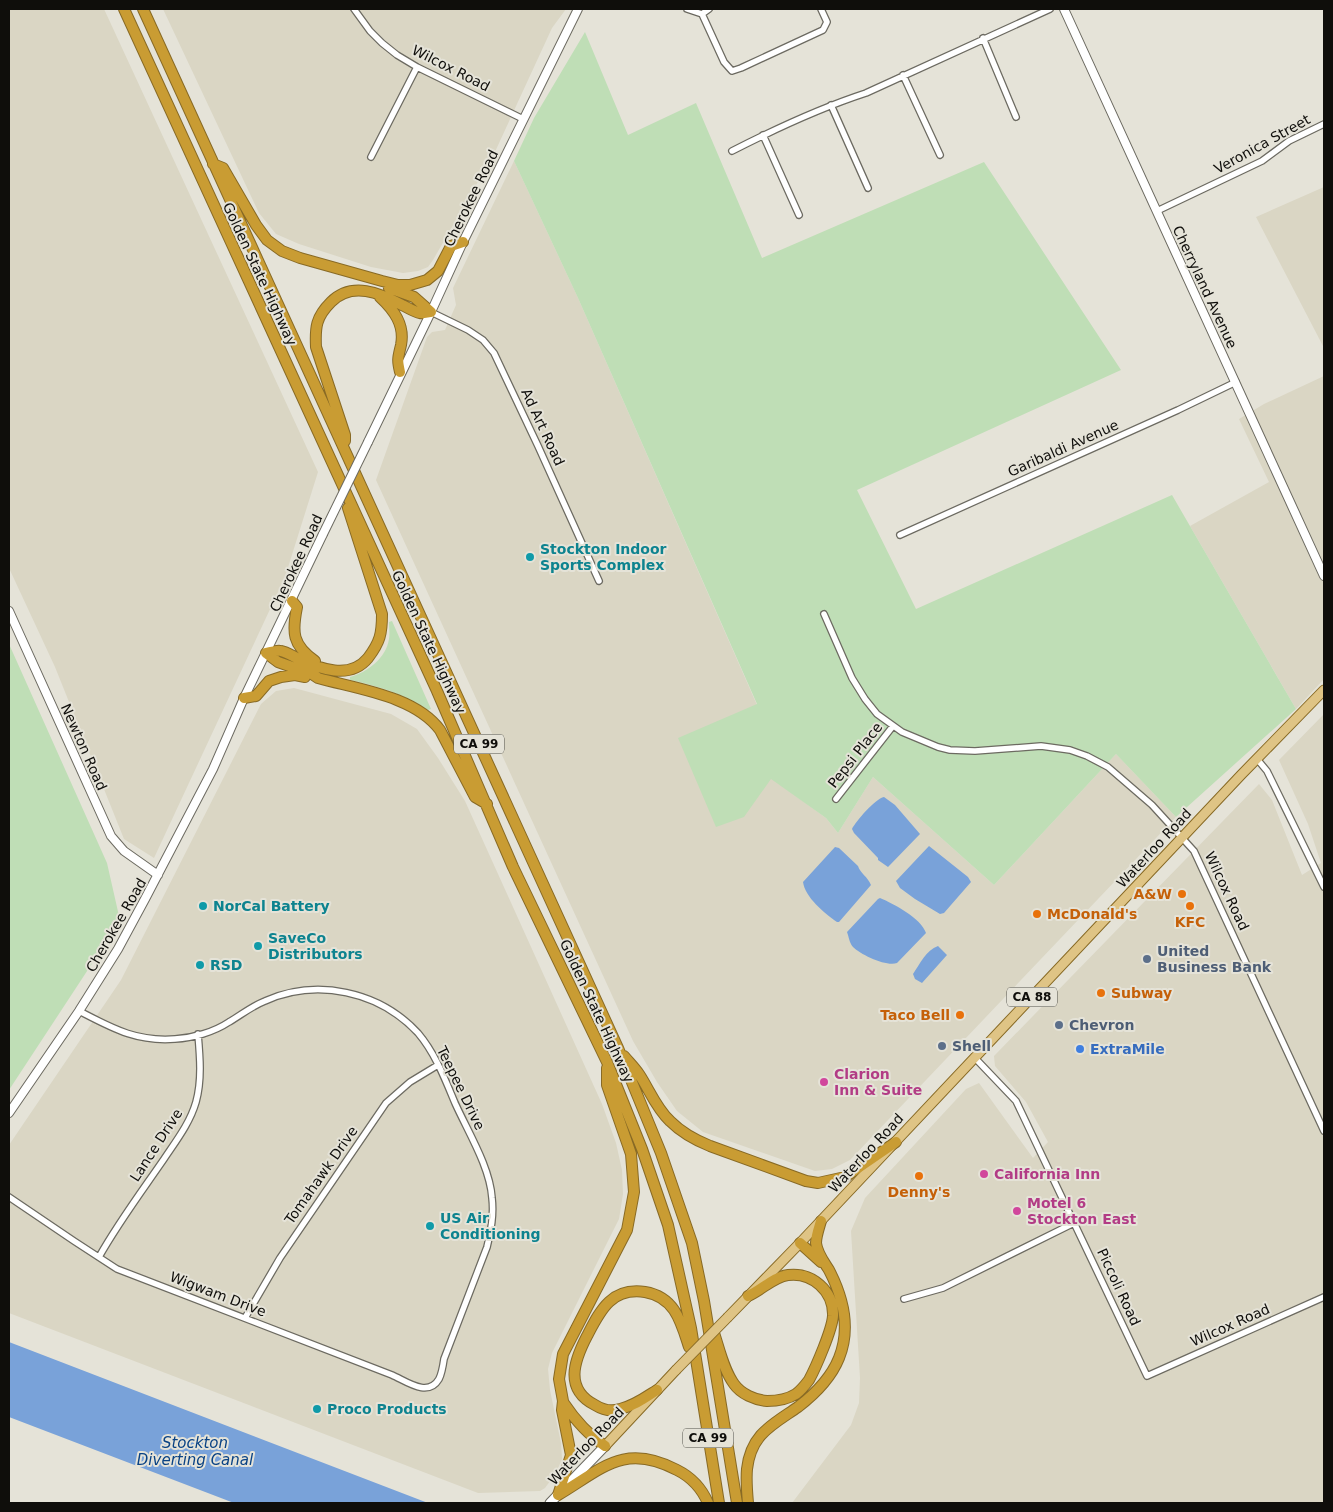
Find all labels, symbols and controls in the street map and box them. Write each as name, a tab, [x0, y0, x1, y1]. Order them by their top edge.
street label: Wilcox Road	[409, 42, 493, 94]
street label: Veronica Street	[1211, 111, 1313, 177]
street label: Cherokee Road	[441, 147, 501, 249]
street label: Golden State Highway	[220, 200, 300, 348]
street label: Cherryland Avenue	[1170, 223, 1240, 351]
street label: Ad Art Road	[518, 386, 568, 468]
street label: Garibaldi Avenue	[1005, 416, 1121, 480]
street label: Cherokee Road	[266, 512, 326, 614]
place label: Stockton Indoor Sports Complex	[540, 541, 667, 573]
marker: Stockton Indoor Sports Complex	[524, 551, 536, 563]
street label: Golden State Highway	[389, 568, 469, 716]
street label: Newton Road	[58, 701, 110, 793]
street label: Pepsi Place	[825, 719, 885, 791]
road number: CA 99	[454, 734, 504, 754]
street label: Waterloo Road	[1113, 805, 1195, 891]
street label: Wilcox Road	[1202, 849, 1252, 933]
street label: Cherokee Road	[83, 875, 149, 975]
place label: A&W	[1134, 886, 1172, 902]
marker: A&W	[1176, 888, 1188, 900]
place label: NorCal Battery	[213, 898, 330, 914]
marker: NorCal Battery	[197, 900, 209, 912]
marker: KFC	[1184, 900, 1196, 912]
place label: McDonald's	[1047, 906, 1137, 922]
marker: McDonald's	[1031, 908, 1043, 920]
place label: KFC	[1175, 914, 1205, 930]
place label: SaveCo Distributors	[268, 930, 363, 962]
street label: Golden State Highway	[557, 937, 637, 1085]
marker: SaveCo Distributors	[252, 940, 264, 952]
place label: United Business Bank	[1157, 943, 1272, 975]
marker: United Business Bank	[1141, 953, 1153, 965]
place label: RSD	[210, 957, 242, 973]
marker: RSD	[194, 959, 206, 971]
place label: Subway	[1111, 985, 1172, 1001]
marker: Subway	[1095, 987, 1107, 999]
road number: CA 88	[1007, 988, 1057, 1006]
place label: Taco Bell	[880, 1007, 950, 1023]
marker: Taco Bell	[954, 1009, 966, 1021]
place label: Chevron	[1069, 1017, 1134, 1033]
marker: Chevron	[1053, 1019, 1065, 1031]
place label: Shell	[952, 1038, 991, 1054]
marker: Shell	[936, 1040, 948, 1052]
place label: ExtraMile	[1090, 1041, 1165, 1057]
street label: Teepee Drive	[433, 1043, 488, 1133]
marker: ExtraMile	[1074, 1043, 1086, 1055]
place label: Clarion Inn & Suite	[834, 1066, 922, 1098]
marker: Clarion Inn & Suite	[818, 1076, 830, 1088]
street label: Lance Drive	[127, 1106, 185, 1184]
street label: Waterloo Road	[825, 1110, 907, 1196]
street label: Tomahawk Drive	[281, 1123, 361, 1228]
place label: California Inn	[994, 1166, 1100, 1182]
marker: California Inn	[978, 1168, 990, 1180]
marker: Denny's	[913, 1170, 925, 1182]
place label: Denny's	[888, 1184, 950, 1200]
place label: Motel 6 Stockton East	[1027, 1195, 1136, 1227]
marker: Motel 6 Stockton East	[1011, 1205, 1023, 1217]
place label: US Air Conditioning	[440, 1210, 541, 1242]
marker: US Air Conditioning	[424, 1220, 436, 1232]
street label: Piccoli Road	[1094, 1246, 1144, 1328]
street label: Wigwam Drive	[168, 1268, 268, 1320]
street label: Wilcox Road	[1188, 1300, 1272, 1350]
place label: Proco Products	[327, 1401, 447, 1417]
marker: Proco Products	[311, 1403, 323, 1415]
street label: Waterloo Road	[545, 1404, 627, 1488]
road number: CA 99	[683, 1429, 733, 1448]
water label: Stockton Diverting Canal	[137, 1434, 254, 1469]

